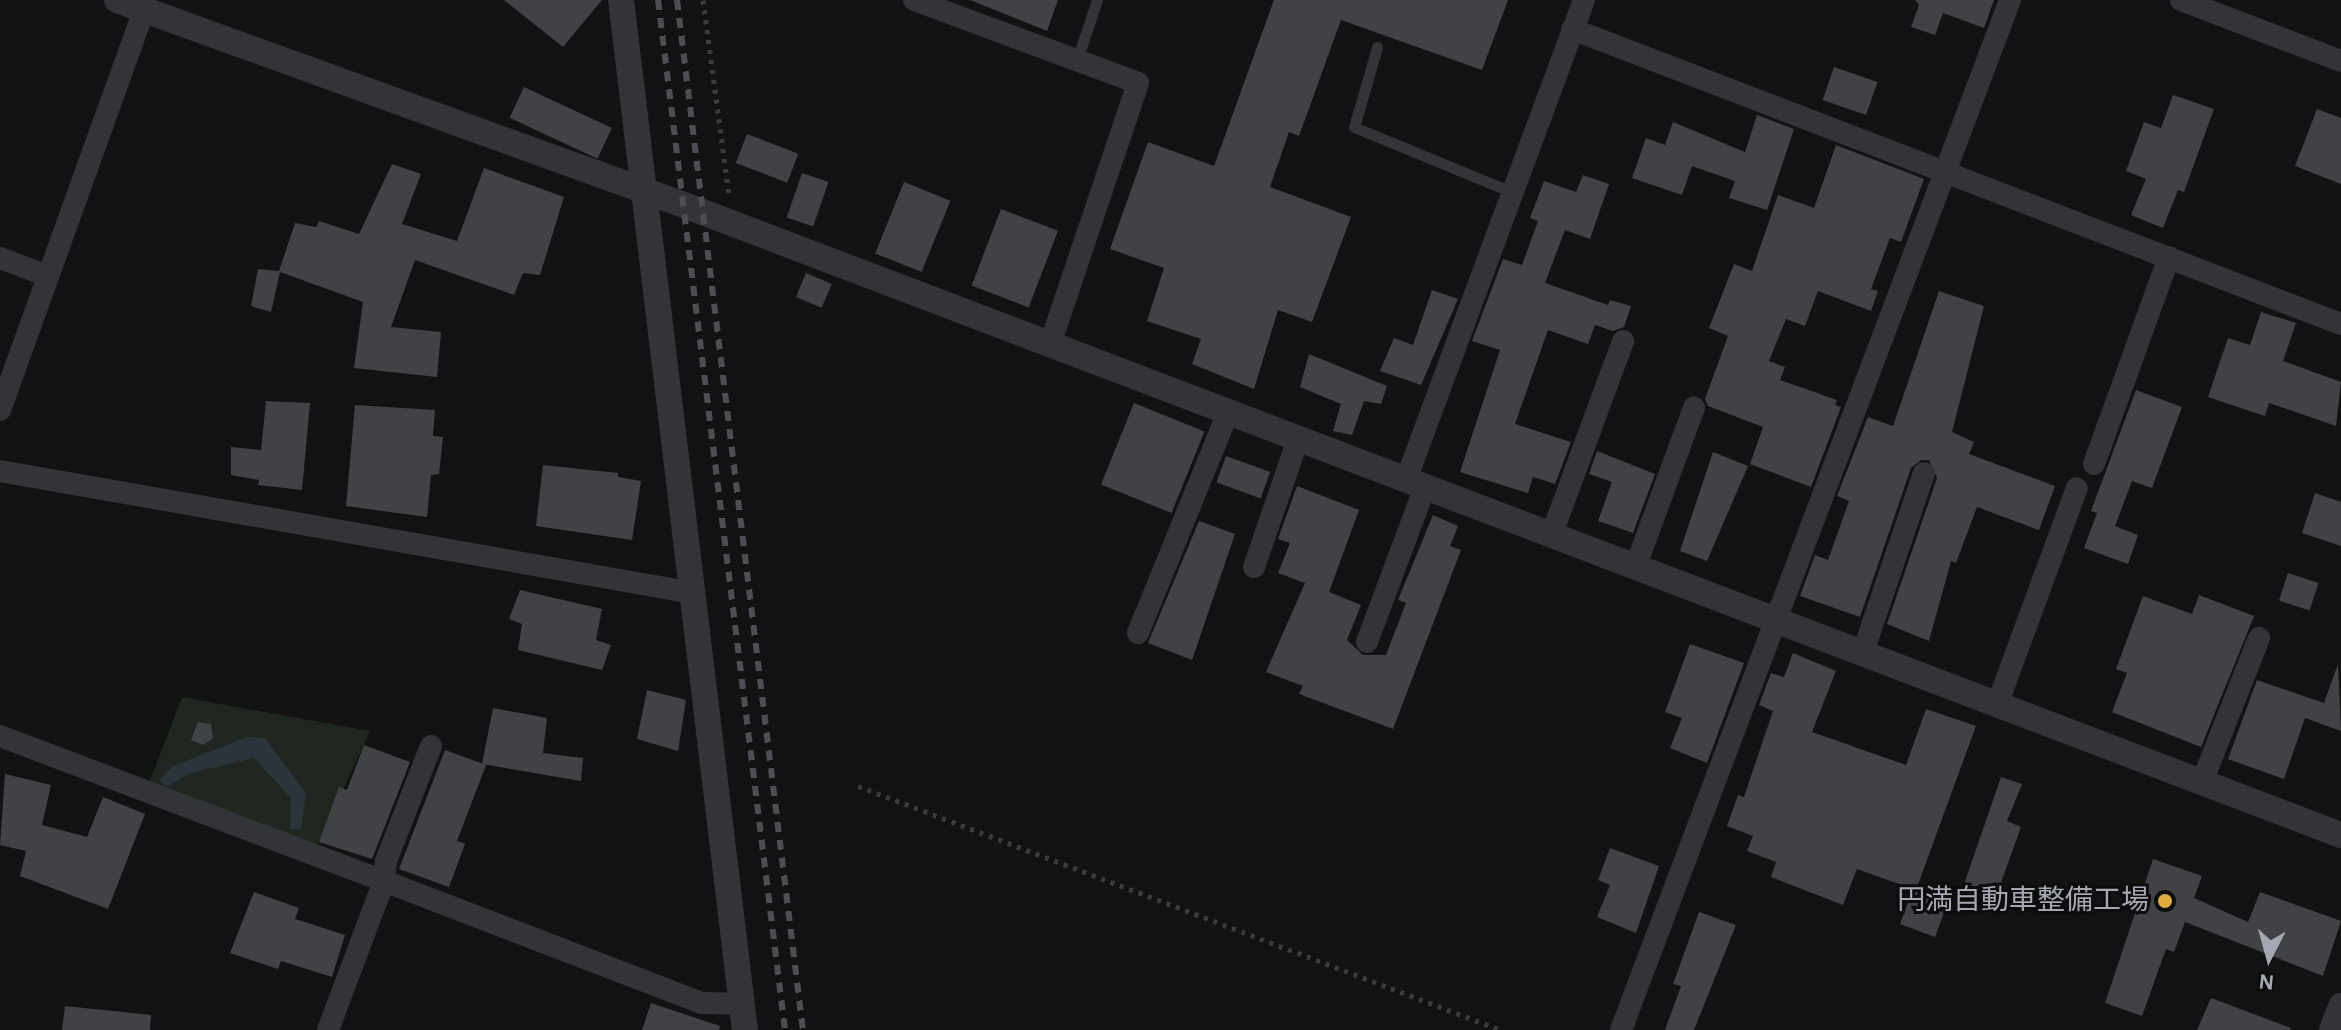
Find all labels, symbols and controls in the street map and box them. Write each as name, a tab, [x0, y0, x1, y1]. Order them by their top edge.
place label: 円満自動車整備工場	[1897, 884, 2149, 918]
marker: 円満自動車整備工場	[2156, 892, 2174, 910]
north arrow	[2229, 918, 2309, 998]
text: N	[2258, 970, 2275, 994]

